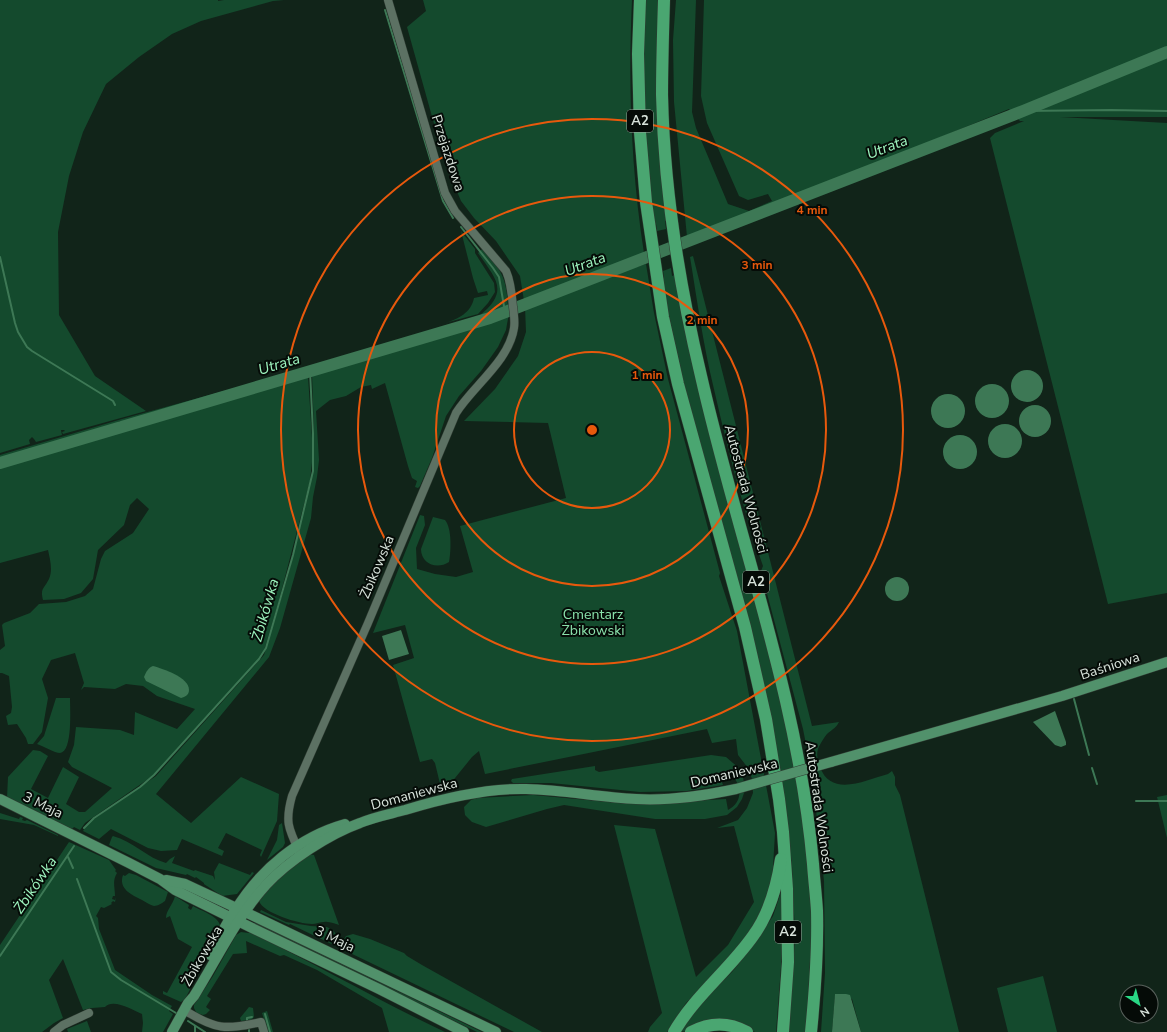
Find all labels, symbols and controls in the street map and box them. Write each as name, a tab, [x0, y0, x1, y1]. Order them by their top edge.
road number: A2	[627, 110, 653, 132]
street label: Przejazdowa	[427, 112, 469, 194]
water label: Utrata	[864, 130, 911, 164]
text: 4 min	[796, 202, 828, 218]
water label: Utrata	[562, 247, 609, 281]
text: 3 min	[741, 257, 773, 273]
text: 2 min	[686, 312, 718, 328]
water label: Utrata	[256, 348, 302, 380]
text: 1 min	[631, 367, 663, 383]
centre of rings	[585, 423, 599, 437]
street label: Autostrada Wolności	[720, 423, 772, 555]
street label: Żbikowska	[355, 533, 399, 601]
road number: A2	[743, 571, 769, 593]
water label: Żbikówka	[246, 576, 284, 644]
park label: Cmentarz Żbikowski	[562, 605, 624, 640]
street label: Baśniowa	[1078, 647, 1142, 685]
street label: Autostrada Wolności	[800, 740, 838, 874]
street label: Domaniewska	[689, 754, 779, 792]
street label: Domaniewska	[369, 773, 459, 815]
street label: 3 Maja	[20, 787, 66, 823]
water label: Żbikówka	[9, 853, 61, 917]
street label: 3 Maja	[312, 921, 358, 957]
road number: A2	[775, 921, 801, 943]
street label: Żbikowska	[177, 922, 227, 990]
north arrow	[1119, 984, 1159, 1024]
text: N	[1137, 1003, 1152, 1020]

